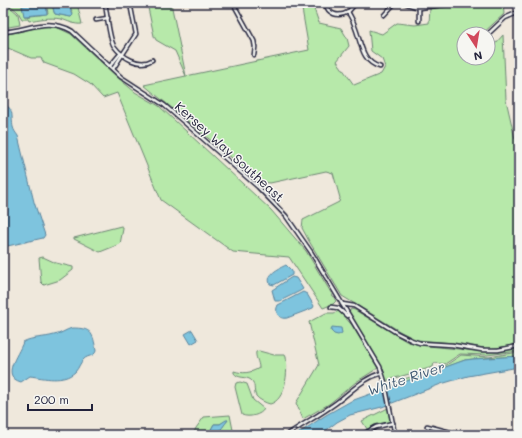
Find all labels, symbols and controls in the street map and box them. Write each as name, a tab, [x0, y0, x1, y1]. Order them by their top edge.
north arrow	[456, 26, 496, 66]
text: N	[473, 48, 484, 64]
street label: Kersey Way Southeast	[172, 97, 289, 205]
water label: White River	[365, 357, 447, 399]
scale bar	[28, 386, 92, 412]
text: 200 m	[34, 391, 69, 407]

